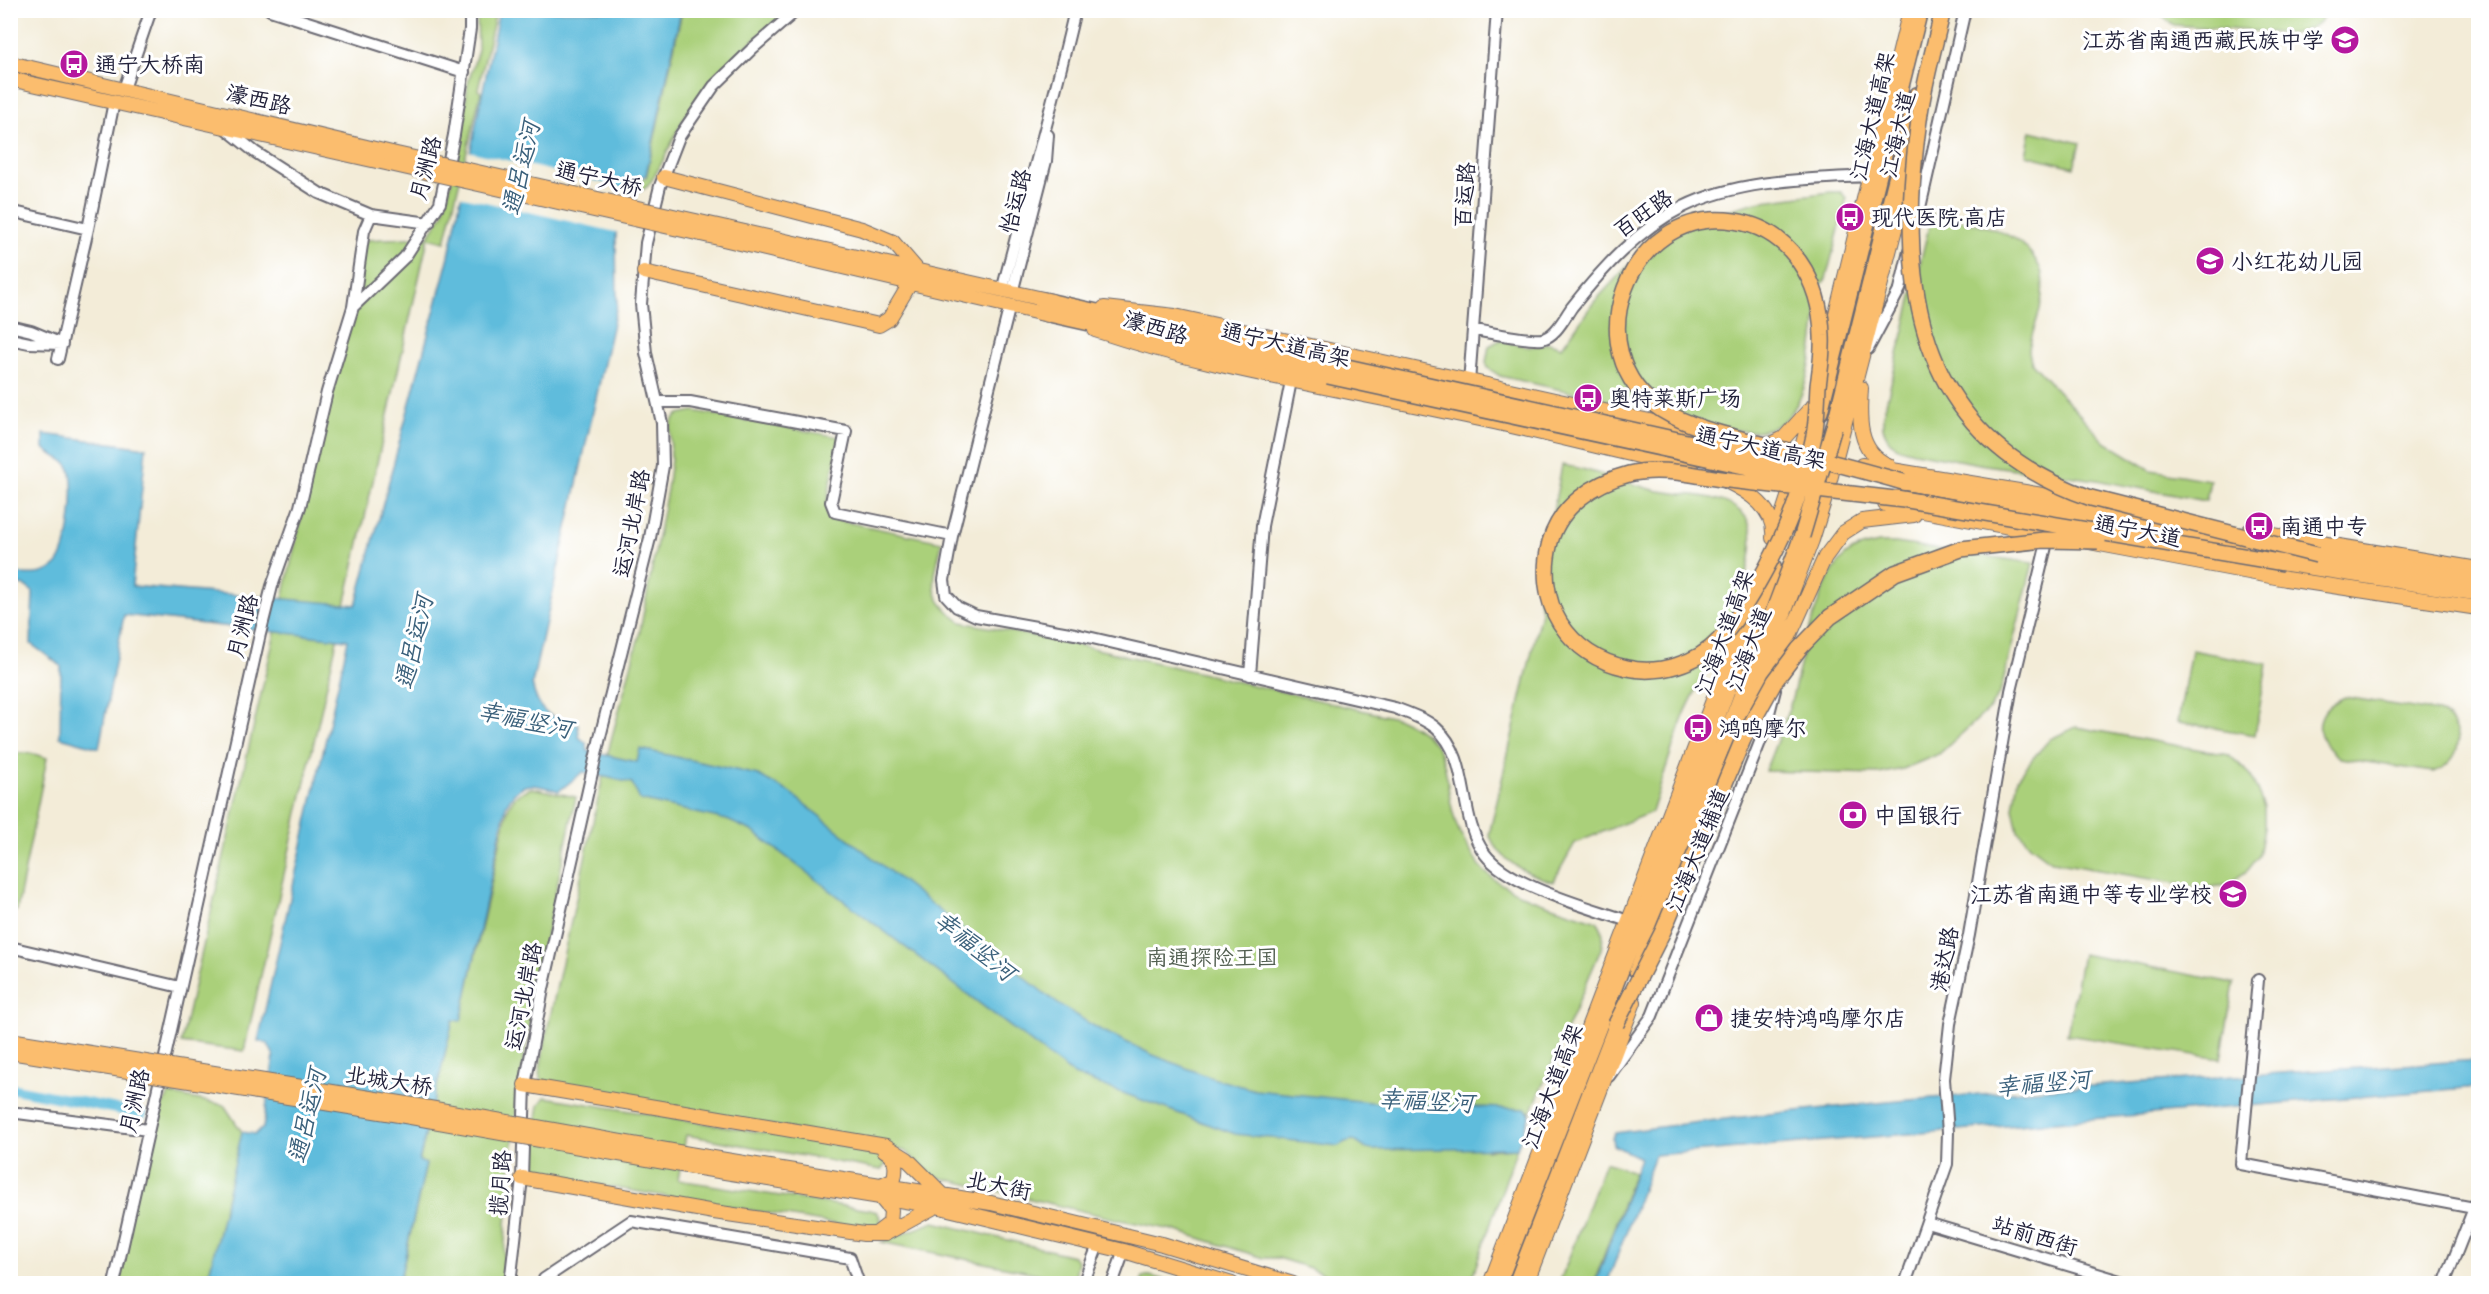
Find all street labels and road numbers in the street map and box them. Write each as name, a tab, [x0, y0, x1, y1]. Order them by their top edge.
street label: 江海大道高架	[1844, 49, 1900, 183]
street label: 濠西路	[223, 77, 295, 121]
street label: 江海大道	[1874, 88, 1920, 180]
street label: 月洲路	[402, 132, 448, 204]
street label: 通宁大桥	[553, 153, 645, 203]
street label: 百运路	[1447, 161, 1481, 229]
street label: 怡运路	[992, 165, 1038, 237]
street label: 百旺路	[1607, 182, 1679, 244]
street label: 濠西路	[1120, 303, 1192, 351]
street label: 通宁大道高架	[1218, 315, 1354, 373]
street label: 通宁大道高架	[1693, 419, 1829, 475]
street label: 运河北岸路	[606, 466, 656, 580]
street label: 通宁大道	[2092, 507, 2184, 553]
street label: 江海大道高架	[1689, 565, 1759, 699]
street label: 月洲路	[219, 590, 265, 662]
street label: 江海大道	[1720, 603, 1776, 695]
street label: 江海大道辅道	[1658, 783, 1736, 917]
street label: 港达路	[1923, 924, 1965, 994]
street label: 运河北岸路	[498, 939, 548, 1053]
street label: 江海大道高架	[1514, 1019, 1590, 1153]
street label: 北城大桥	[343, 1058, 435, 1102]
street label: 月洲路	[112, 1065, 156, 1137]
street label: 揽月路	[483, 1149, 517, 1217]
street label: 北大街	[964, 1163, 1034, 1207]
street label: 站前西街	[1989, 1208, 2081, 1262]

